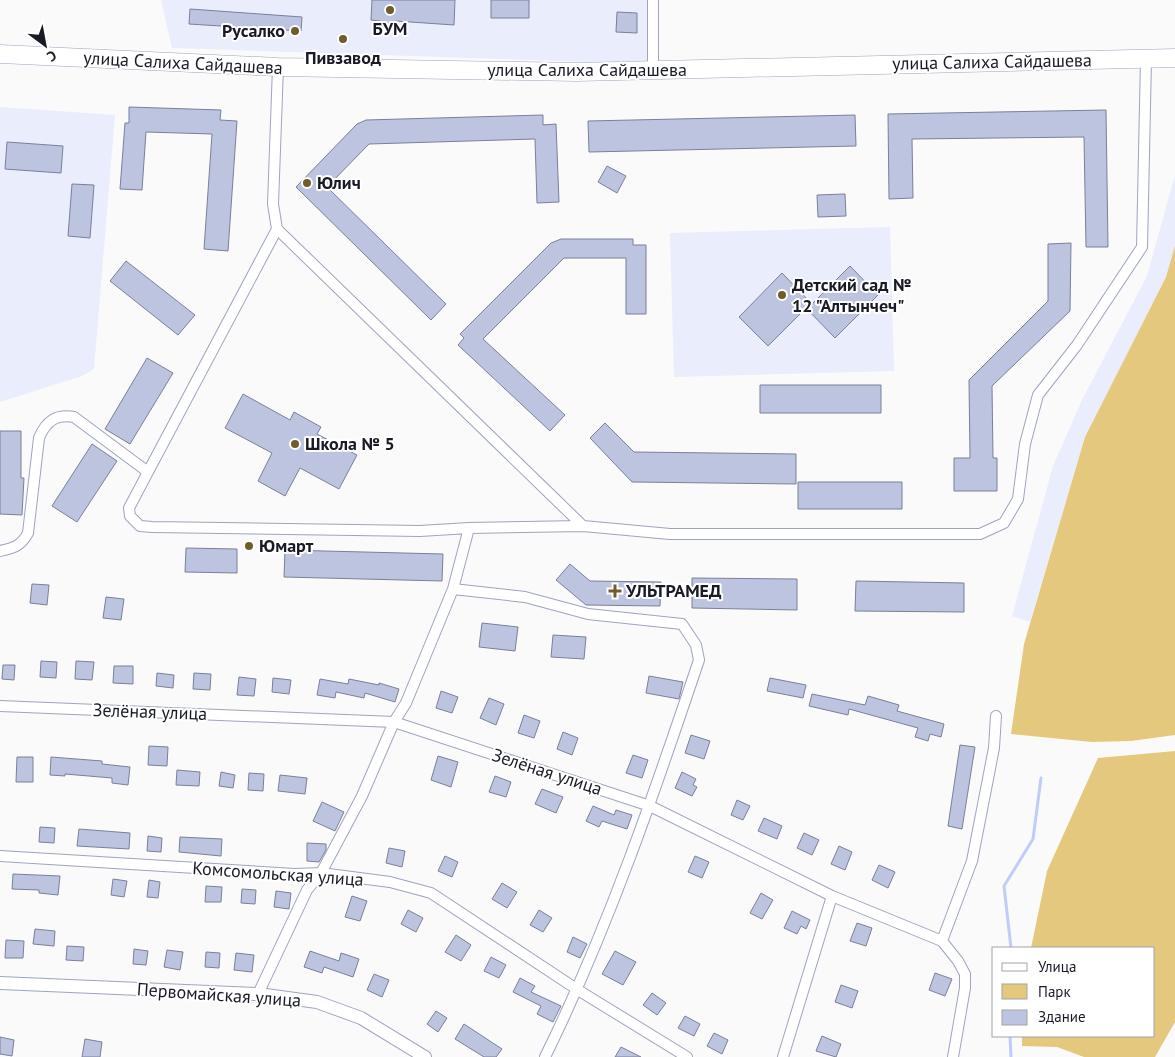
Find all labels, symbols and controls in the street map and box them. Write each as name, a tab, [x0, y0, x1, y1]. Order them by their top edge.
marker: БУМ	[384, 4, 396, 16]
place label: БУМ	[373, 17, 407, 40]
place label: Русалко	[222, 19, 285, 42]
north arrow	[20, 20, 70, 70]
marker: Русалко	[289, 25, 301, 37]
marker: Пивзавод	[337, 33, 349, 45]
text: С	[44, 46, 60, 66]
street label: улица Салиха Сайдашева	[83, 46, 283, 79]
place label: Пивзавод	[305, 46, 381, 69]
street label: улица Салиха Сайдашева	[892, 48, 1092, 75]
street label: улица Салиха Сайдашева	[487, 58, 687, 81]
place label: Юлич	[317, 171, 361, 194]
marker: Юлич	[301, 177, 313, 189]
place label: Детский сад № 12 "Алтынчеч"	[792, 273, 911, 317]
marker: Детский сад № 12 "Алтынчеч"	[776, 289, 788, 301]
place label: Школа № 5	[305, 432, 395, 455]
marker: Школа № 5	[289, 438, 301, 450]
place label: Юмарт	[259, 534, 314, 557]
marker: Юмарт	[243, 540, 255, 552]
place label: УЛЬТРАМЕД	[625, 579, 722, 602]
marker: УЛЬТРАМЕД	[608, 584, 622, 598]
street label: Зелёная улица	[92, 698, 208, 725]
street label: Зелёная улица	[489, 743, 605, 800]
street label: Комсомольская улица	[192, 856, 364, 891]
legend	[992, 947, 1155, 1037]
text: Улица	[1038, 957, 1076, 976]
street label: Первомайская улица	[136, 977, 302, 1012]
text: Парк	[1038, 982, 1071, 1001]
text: Здание	[1038, 1007, 1086, 1026]

